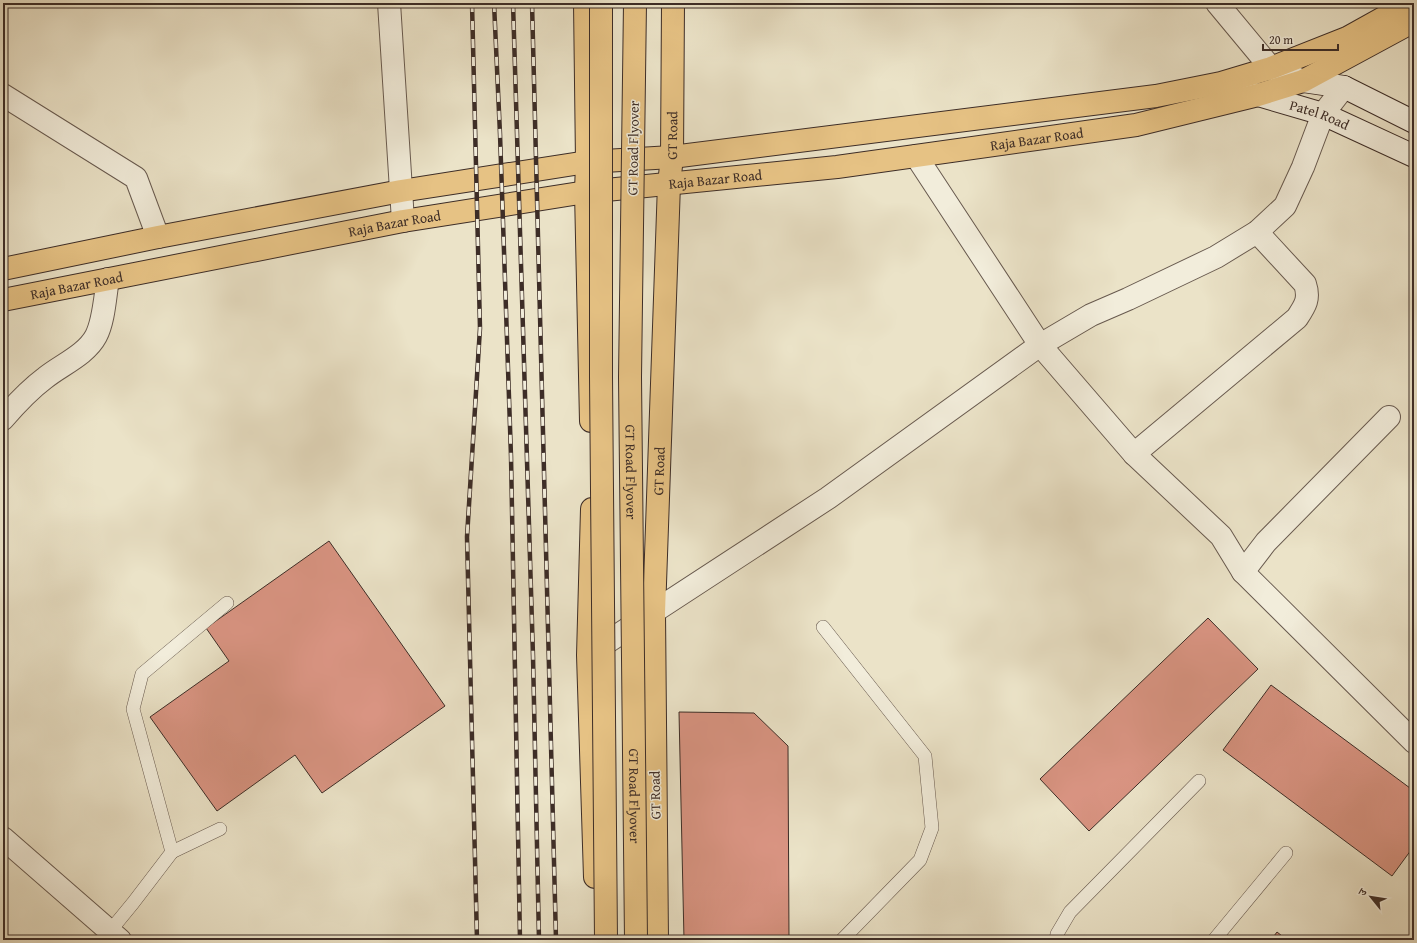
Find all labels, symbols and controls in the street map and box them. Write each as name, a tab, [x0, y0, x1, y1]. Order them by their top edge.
scale bar	[1263, 26, 1338, 52]
text: 20 m	[1269, 31, 1293, 48]
street label: Patel Road	[1287, 95, 1353, 135]
street label: GT Road Flyover	[622, 100, 644, 196]
street label: GT Road	[662, 111, 682, 160]
street label: Raja Bazar Road	[989, 122, 1085, 155]
street label: Raja Bazar Road	[668, 164, 763, 194]
street label: Raja Bazar Road	[347, 205, 443, 242]
street label: Raja Bazar Road	[29, 266, 125, 304]
street label: GT Road Flyover	[621, 424, 642, 520]
street label: GT Road	[648, 446, 670, 496]
street label: GT Road Flyover	[624, 748, 645, 844]
street label: GT Road	[645, 770, 665, 819]
north arrow	[1351, 877, 1391, 917]
text: उ	[1354, 884, 1371, 899]

